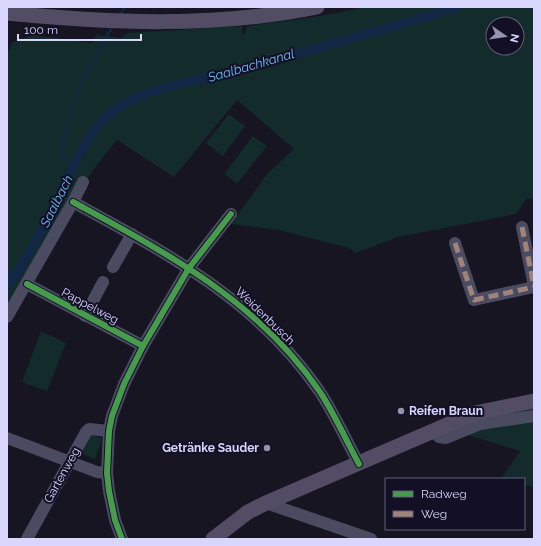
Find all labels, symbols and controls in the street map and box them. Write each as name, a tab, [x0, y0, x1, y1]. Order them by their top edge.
scale bar	[18, 16, 141, 42]
north arrow	[485, 16, 525, 56]
text: 100 m	[24, 23, 58, 37]
text: N	[507, 33, 522, 44]
water label: Saalbachkanal	[205, 46, 297, 85]
water label: Saalbach	[37, 173, 76, 231]
street label: Weidenbusch	[233, 284, 297, 348]
street label: Pappelweg	[59, 285, 121, 327]
place label: Reifen Braun	[409, 404, 483, 418]
marker: Reifen Braun	[396, 406, 406, 416]
place label: Getränke Sauder	[162, 441, 259, 455]
marker: Getränke Sauder	[262, 443, 272, 453]
street label: Gartenweg	[41, 445, 83, 505]
legend	[385, 478, 525, 530]
text: Radweg	[421, 487, 467, 501]
text: Weg	[421, 507, 447, 521]

